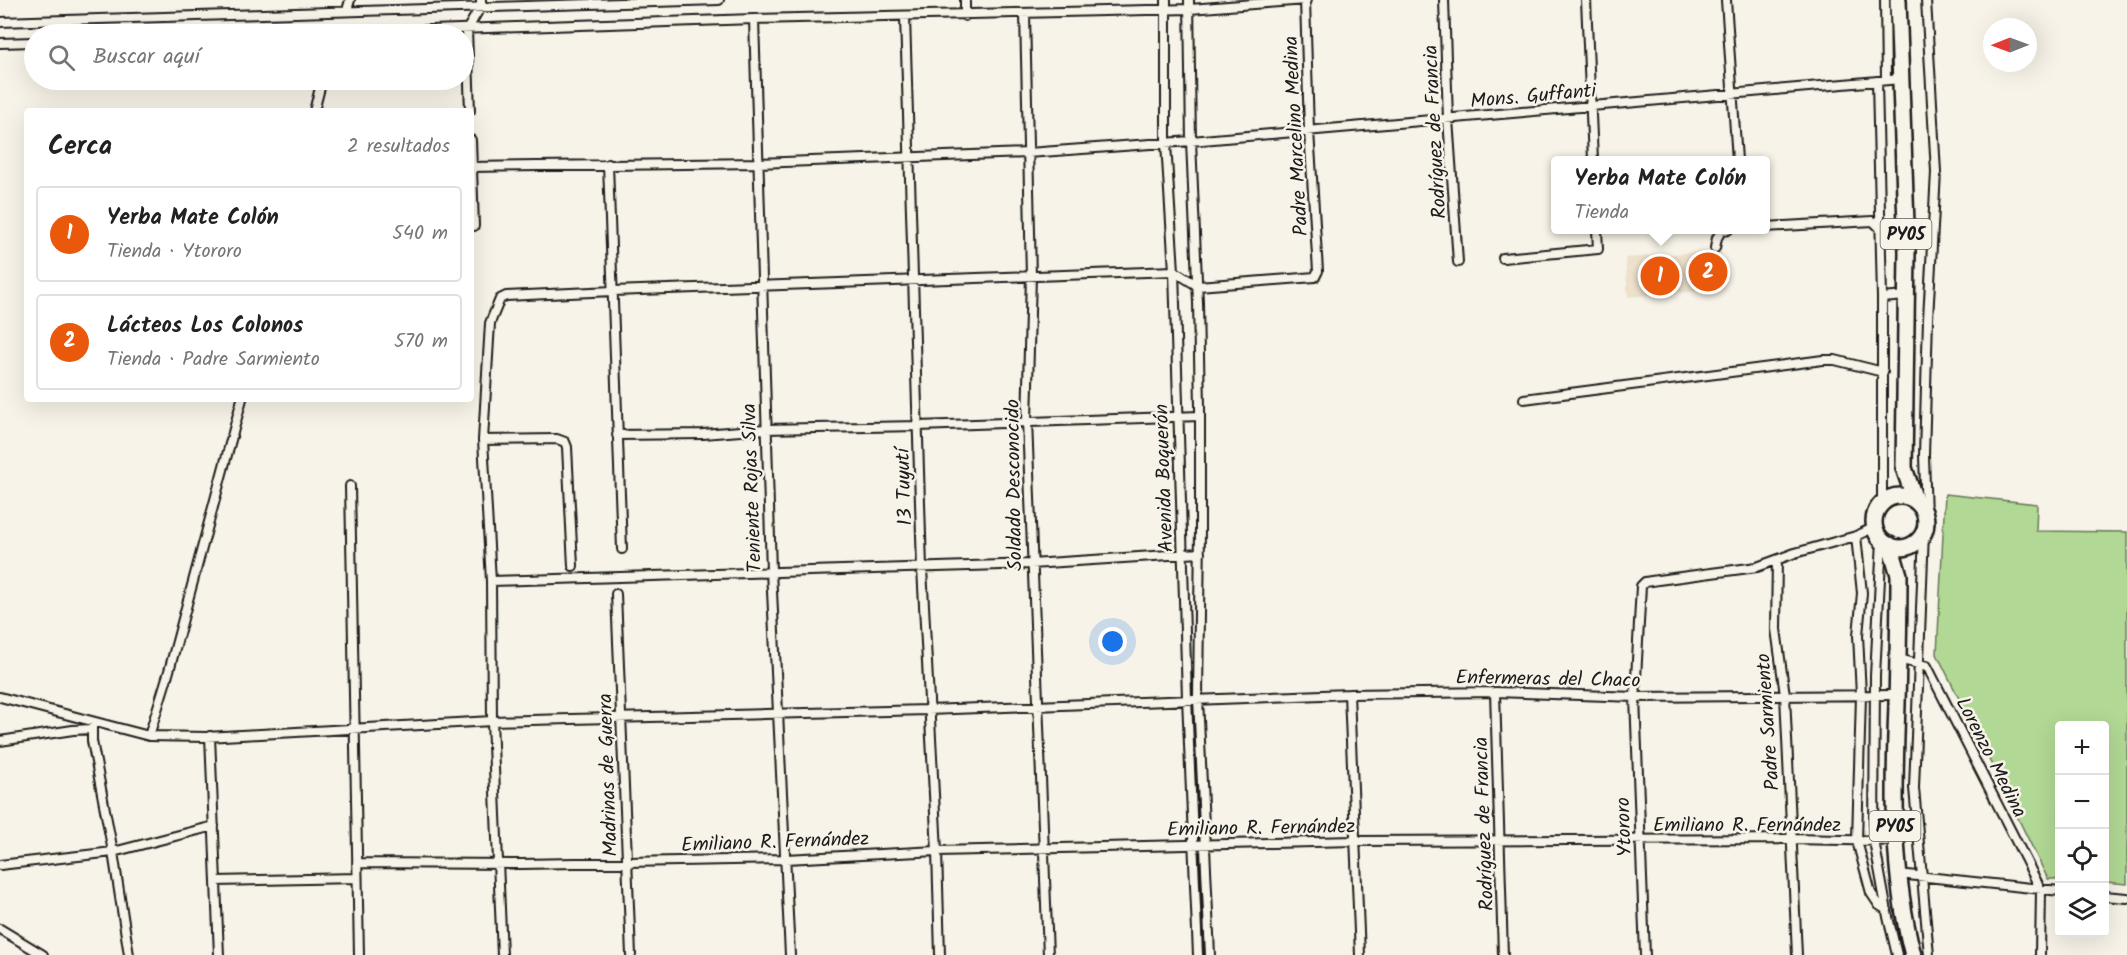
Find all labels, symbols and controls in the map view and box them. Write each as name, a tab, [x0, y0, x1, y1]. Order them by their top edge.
north arrow	[1983, 18, 2037, 72]
search box	[24, 24, 474, 90]
street label: Padre Marcelino Medina	[1276, 35, 1318, 237]
text: Buscar aquí	[93, 40, 200, 75]
icon: search	[45, 41, 78, 74]
street label: Rodríguez de Francia	[1415, 44, 1457, 220]
street label: Mons. Guffanti	[1469, 75, 1599, 118]
text: Cerca	[48, 126, 112, 168]
text: 2 resultados	[347, 131, 450, 163]
popup	[1551, 156, 1770, 234]
text: Yerba Mate Colón	[1575, 162, 1746, 197]
text: Tienda	[1575, 197, 1629, 229]
text: Yerba Mate Colón	[107, 201, 279, 236]
text: 1	[66, 218, 73, 250]
text: 540 m	[392, 218, 448, 250]
road number: PY05	[1880, 219, 1932, 249]
text: Tienda · Ytororo	[107, 236, 242, 268]
pin: 2	[1688, 250, 1728, 294]
pin: 1	[1640, 254, 1680, 298]
text: Lácteos Los Colonos	[107, 309, 303, 344]
text: 2	[64, 326, 75, 358]
text: 570 m	[394, 326, 448, 358]
text: Tienda · Padre Sarmiento	[107, 344, 320, 376]
street label: Soldado Desconocido	[998, 399, 1032, 571]
street label: Teniente Rojas Silva	[734, 403, 772, 573]
street label: Avenida Boquerón	[1146, 403, 1184, 553]
street label: 13 Tuyutí	[888, 444, 922, 526]
your location	[1098, 627, 1127, 656]
street label: Padre Sarmiento	[1748, 652, 1790, 792]
street label: Enfermeras del Chaco	[1455, 662, 1641, 698]
street label: Lorenzo Medina	[1946, 692, 2034, 824]
street label: Madrinas de Guerra	[590, 693, 628, 857]
map controls	[2055, 721, 2109, 937]
button: +	[2055, 721, 2109, 775]
street label: Rodríguez de Francia	[1466, 736, 1504, 912]
button: −	[2055, 775, 2109, 829]
street label: Ytororo	[1608, 797, 1642, 857]
street label: Emiliano R. Fernández	[1653, 810, 1841, 842]
street label: Emiliano R. Fernández	[1167, 811, 1356, 847]
road number: PY05	[1870, 811, 1920, 841]
street label: Emiliano R. Fernández	[680, 824, 870, 862]
button: locate	[2055, 829, 2109, 883]
button: layers	[2055, 883, 2109, 937]

